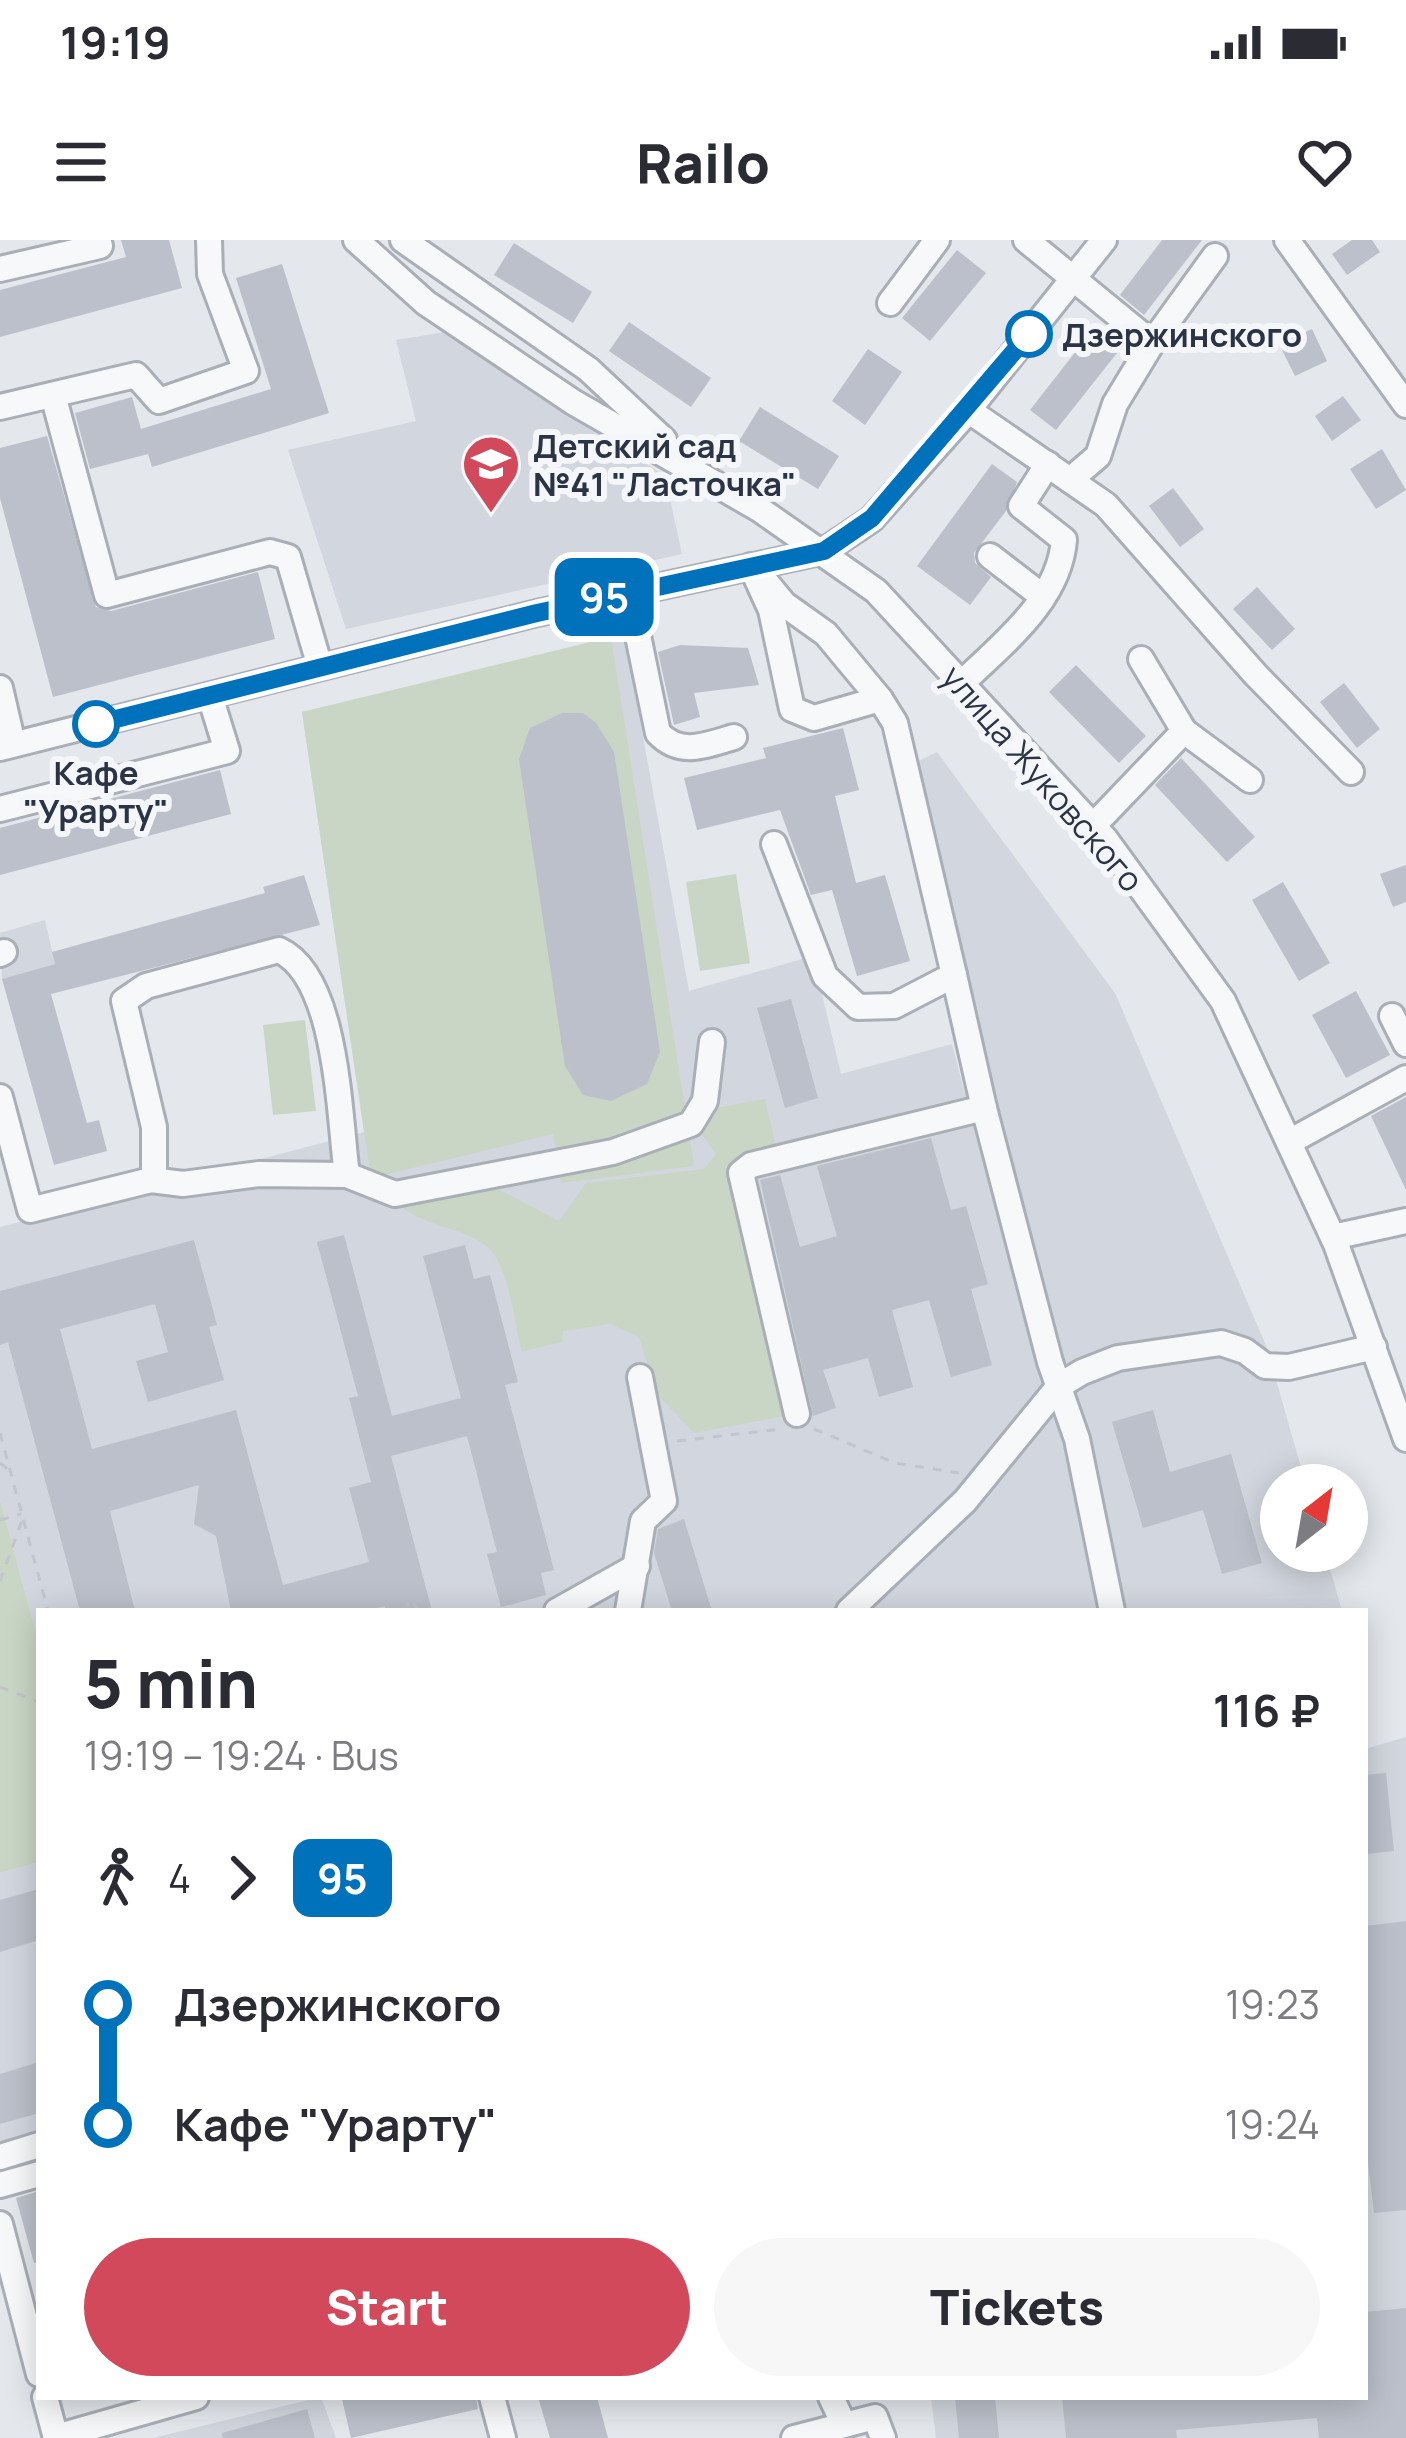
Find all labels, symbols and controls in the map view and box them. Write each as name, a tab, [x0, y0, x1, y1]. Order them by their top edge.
text: 19:19	[60, 11, 171, 73]
text: Railo	[636, 125, 770, 199]
icon: menu	[48, 129, 114, 195]
icon: heart	[1292, 129, 1358, 195]
marker: Дзержинского	[1007, 312, 1051, 356]
place label: Дзержинского	[1062, 312, 1302, 357]
place label: Детский сад №41 "Ласточка"	[533, 423, 797, 506]
school or university icon: Детский сад №41 "Ласточка"	[460, 433, 522, 515]
line badge: 95	[550, 558, 658, 636]
text: 95	[579, 568, 629, 626]
street label: улица Жуковского	[932, 655, 1154, 901]
marker: Кафе "Урарту"	[74, 702, 118, 746]
place label: Кафе "Урарту"	[23, 750, 169, 833]
north arrow	[1260, 1464, 1368, 1572]
map controls	[1260, 1464, 1368, 1572]
text: 5 min	[84, 1638, 258, 1728]
text: 116 ₽	[1213, 1679, 1320, 1741]
text: 19:19 – 19:24 · Bus	[84, 1728, 399, 1782]
icon: walk	[84, 1845, 150, 1911]
icon: forward	[209, 1845, 275, 1911]
text: 95	[317, 1849, 368, 1907]
text: 4	[168, 1851, 191, 1905]
text: Дзержинского	[174, 1973, 501, 2035]
text: 19:23	[1225, 1977, 1320, 2031]
text: Кафе "Урарту"	[174, 2093, 498, 2155]
text: 19:24	[1224, 2097, 1320, 2151]
button: Start	[84, 2238, 690, 2376]
button: Tickets	[714, 2238, 1320, 2376]

